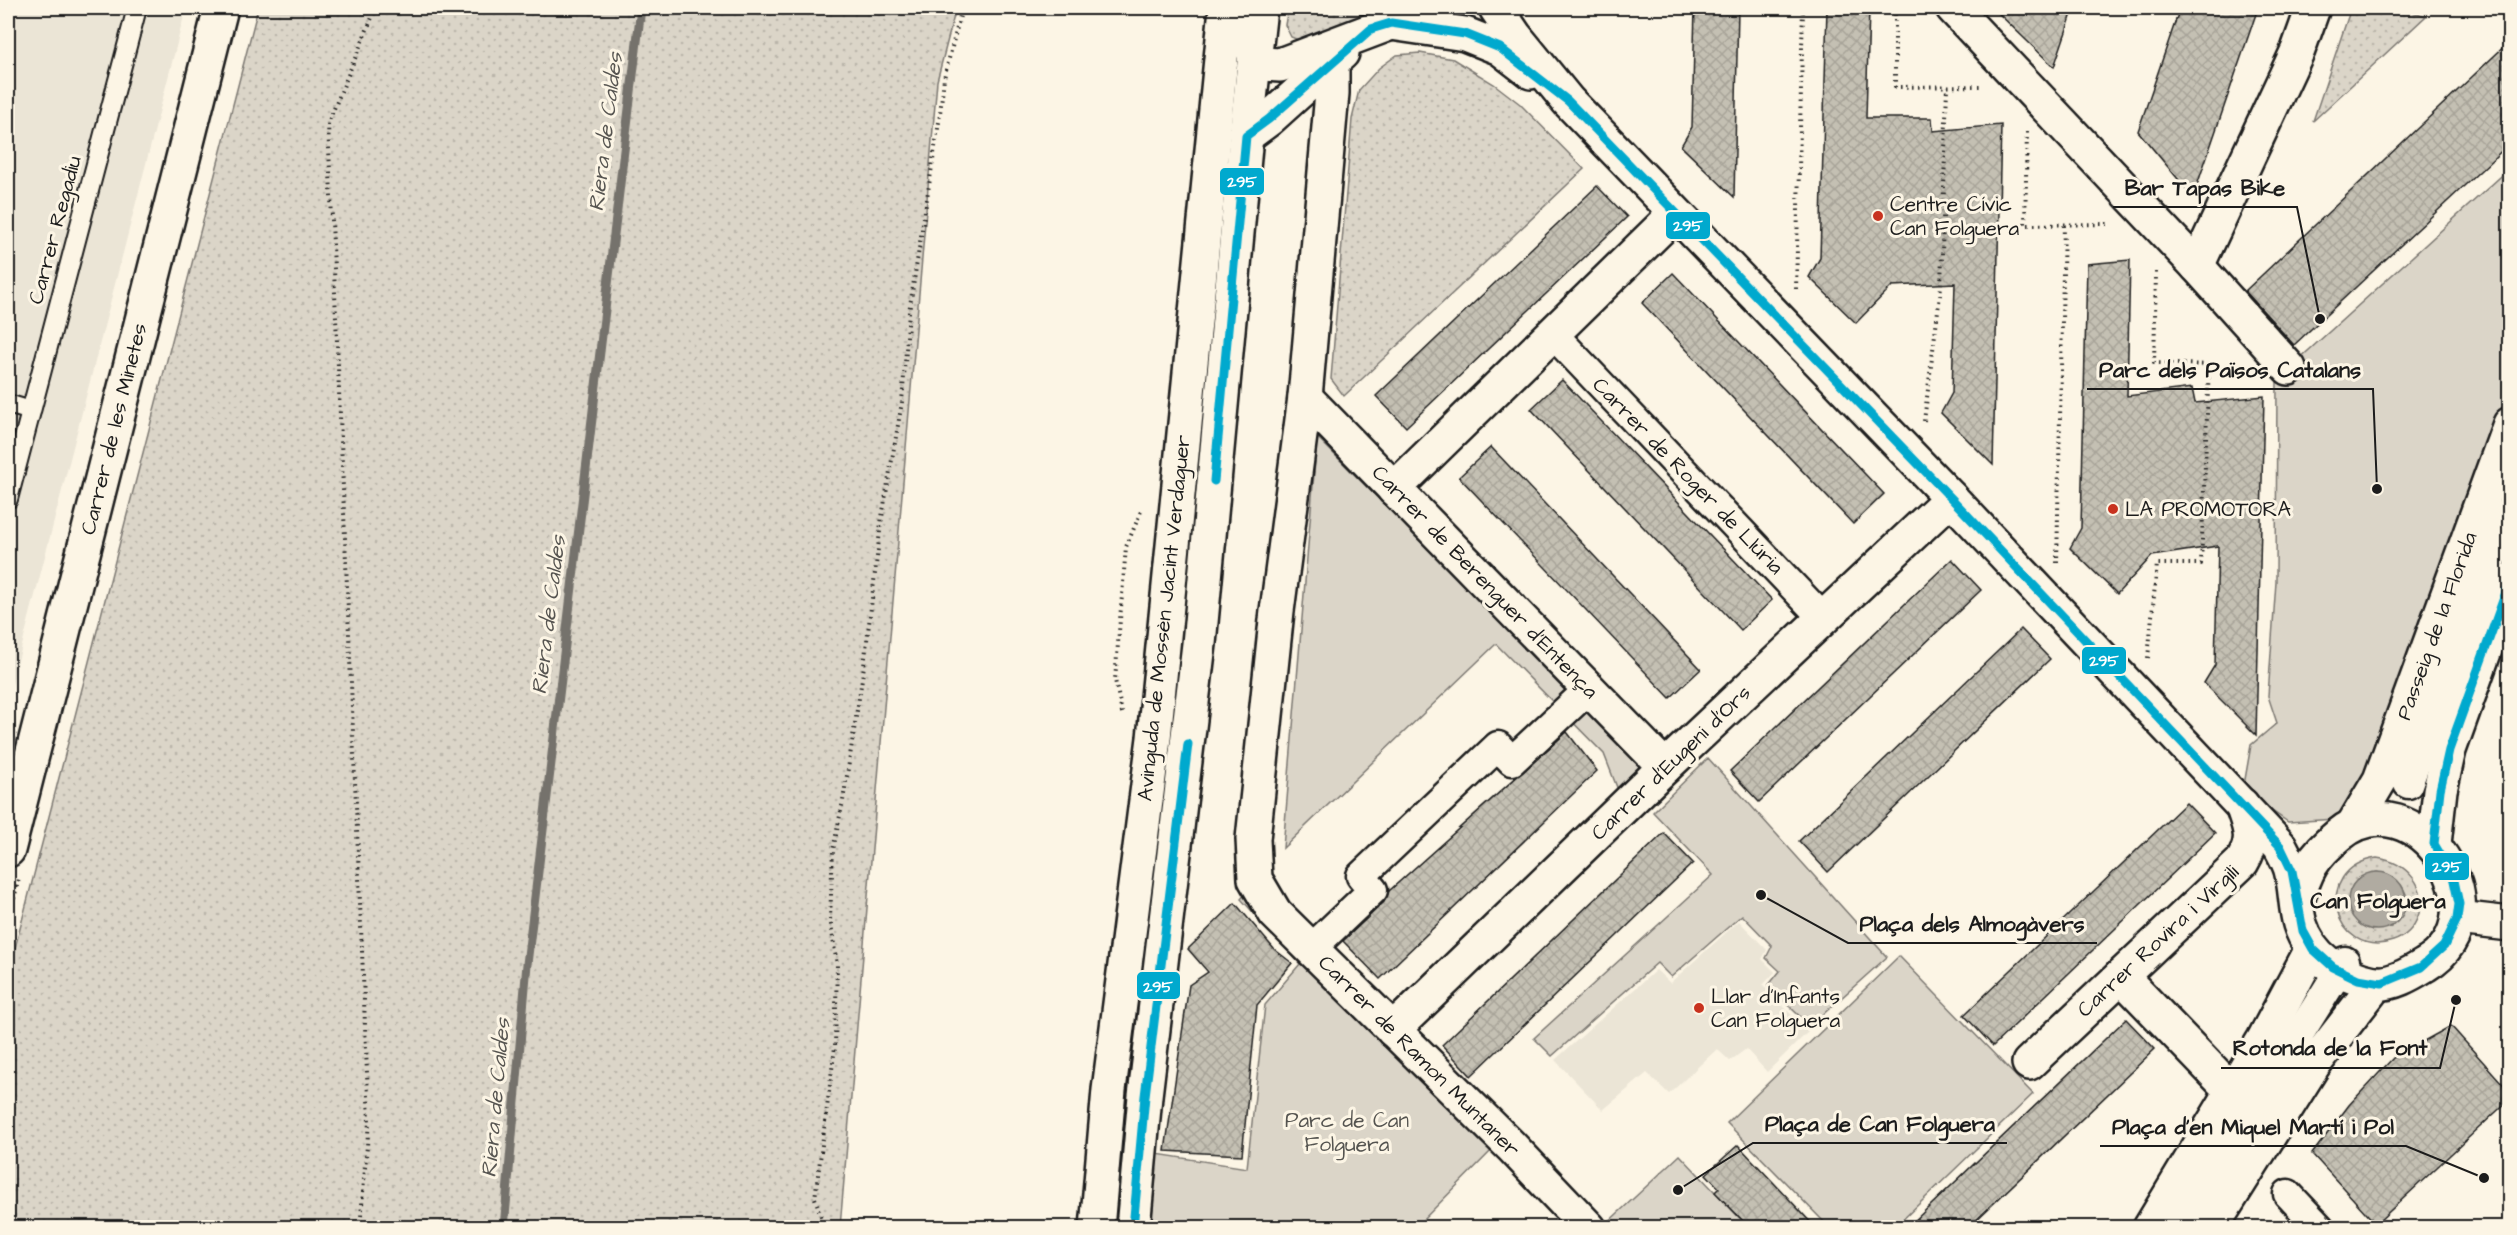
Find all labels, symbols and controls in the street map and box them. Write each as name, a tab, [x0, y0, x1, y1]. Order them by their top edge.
water label: Riera de Caldes	[581, 50, 631, 213]
street label: Carrer Regadiu	[21, 152, 91, 308]
line badge: 295	[1219, 167, 1265, 196]
callout: Bar Tapas Bike	[2113, 167, 2297, 207]
text: 295	[1226, 171, 1257, 193]
text: Bar Tapas Bike	[2125, 173, 2285, 204]
place label: Centre Cívic Can Folguera	[1890, 190, 2020, 245]
marker: Centre Cívic Can Folguera	[1871, 209, 1885, 223]
line badge: 295	[1665, 211, 1711, 240]
text: 295	[1672, 215, 1703, 237]
street label: Carrer de les Minetes	[74, 320, 154, 538]
callout: Parc dels Països Catalans	[2087, 349, 2373, 389]
text: Parc dels Països Catalans	[2099, 355, 2361, 386]
street label: Carrer de Roger de Llúria	[1584, 371, 1790, 583]
street label: Avinguda de Mossèn Jacint Verdaguer	[1130, 433, 1200, 803]
street label: Carrer de Berenguer d'Entença	[1364, 459, 1605, 707]
place label: LA PROMOTORA	[2125, 495, 2291, 524]
marker: LA PROMOTORA	[2106, 502, 2120, 516]
street label: Passeig de la Florida	[2390, 528, 2486, 725]
water label: Riera de Caldes	[524, 533, 574, 696]
line badge: 295	[2081, 646, 2127, 675]
text: 295	[2088, 650, 2119, 672]
street label: Carrer d'Eugeni d'Ors	[1585, 679, 1759, 849]
line badge: 295	[2424, 852, 2470, 881]
text: 295	[2431, 856, 2462, 878]
street label: Carrer Rovira i Virgili	[2071, 858, 2247, 1025]
district label: Can Folguera	[2310, 886, 2446, 918]
callout: Plaça dels Almogàvers	[1848, 903, 2097, 943]
text: Plaça dels Almogàvers	[1859, 909, 2085, 941]
street label: Carrer de Ramon Muntaner	[1312, 949, 1527, 1164]
line badge: 295	[1136, 971, 1181, 1000]
text: 295	[1142, 976, 1173, 998]
place label: Llar d'Infants Can Folguera	[1711, 982, 1841, 1037]
marker: Llar d'Infants Can Folguera	[1692, 1001, 1706, 1015]
water label: Riera de Caldes	[474, 1016, 518, 1179]
callout: Rotonda de la Font	[2221, 1028, 2440, 1068]
text: Rotonda de la Font	[2233, 1033, 2428, 1064]
callout: Plaça de Can Folguera	[1753, 1103, 2007, 1143]
park label: Parc de Can Folguera	[1285, 1106, 1409, 1161]
callout: Plaça d'en Miquel Martí i Pol	[2100, 1106, 2406, 1146]
text: Plaça de Can Folguera	[1765, 1109, 1996, 1141]
text: Plaça d'en Miquel Martí i Pol	[2112, 1112, 2394, 1143]

